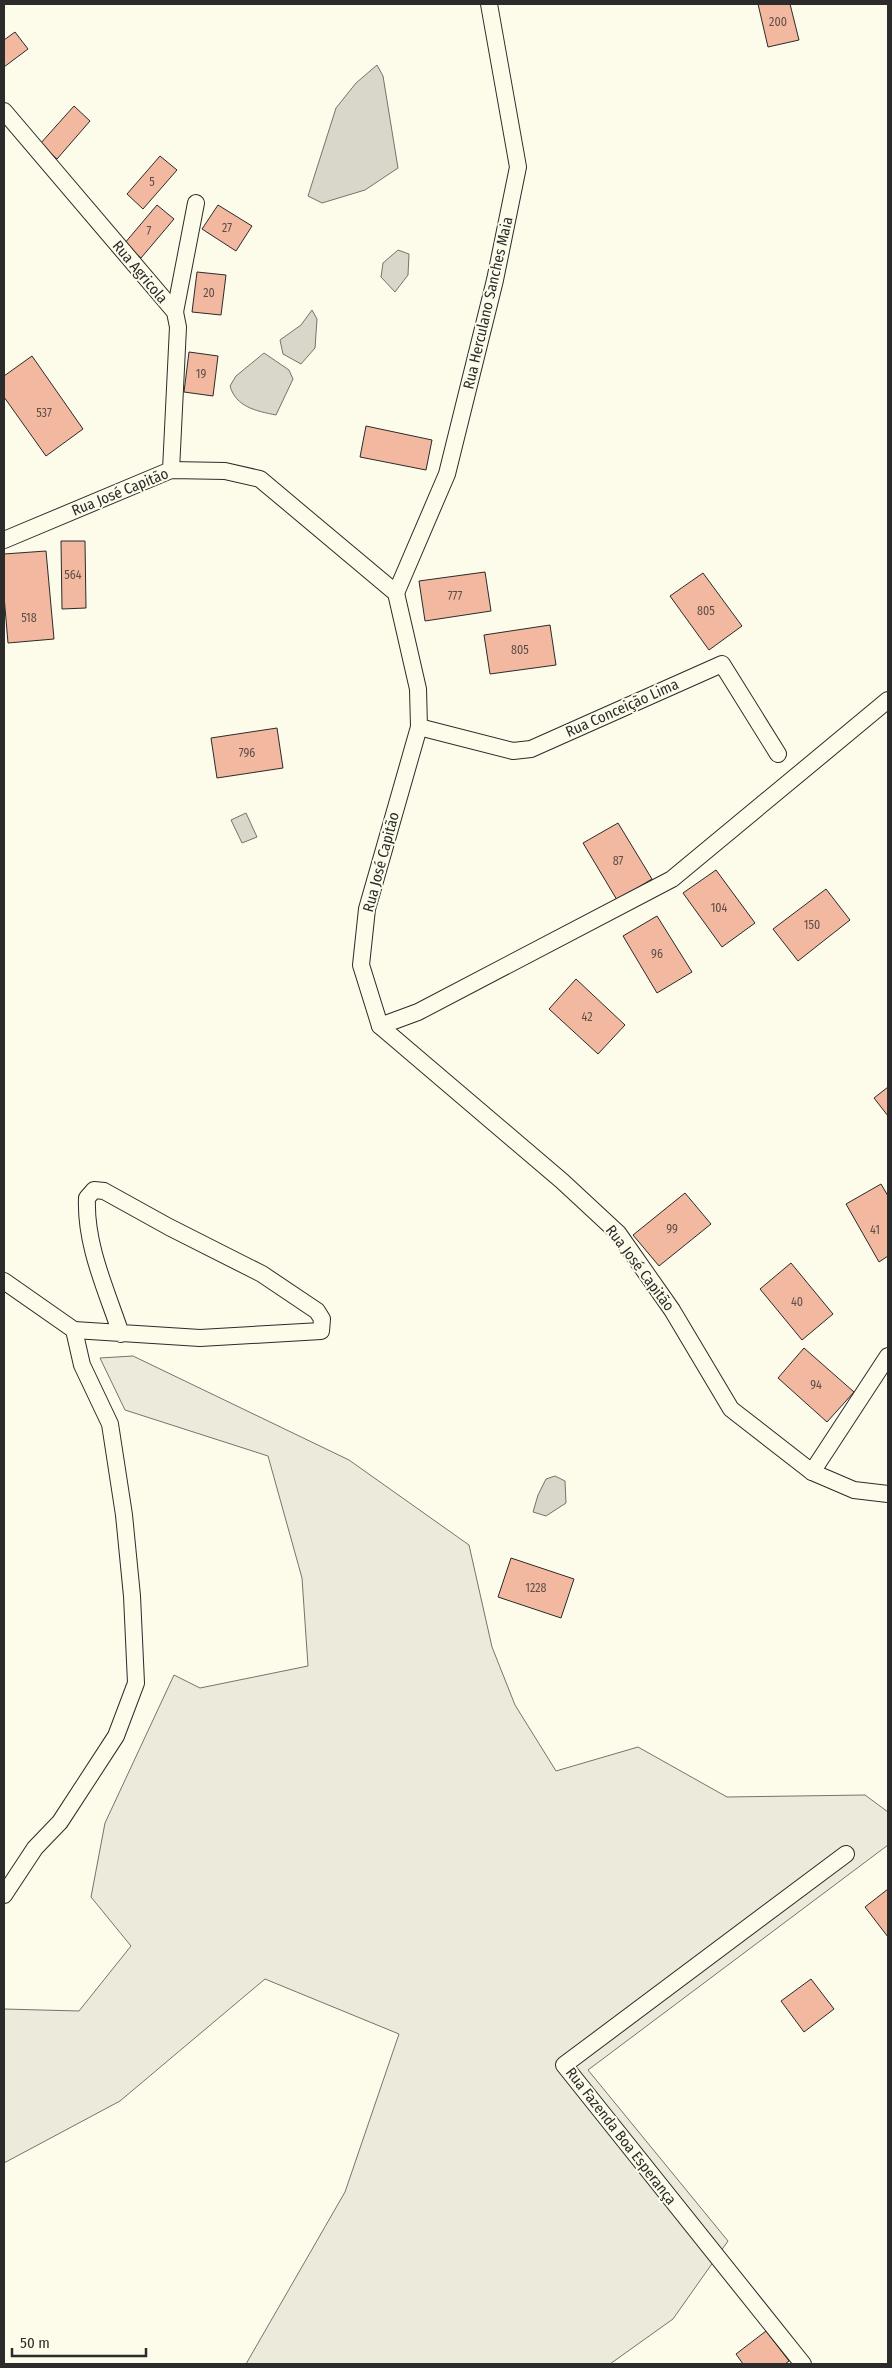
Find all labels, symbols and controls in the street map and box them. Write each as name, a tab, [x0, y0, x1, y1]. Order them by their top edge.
house number: 200	[769, 15, 787, 29]
house number: 5	[149, 175, 155, 189]
street label: Rua Herculano Sanches Maia	[459, 215, 517, 391]
house number: 27	[222, 221, 232, 235]
house number: 7	[147, 224, 152, 238]
street label: Rua Agricola	[109, 237, 171, 307]
house number: 20	[203, 286, 215, 300]
house number: 19	[196, 367, 206, 381]
house number: 537	[36, 406, 52, 420]
street label: Rua José Capitão	[69, 464, 171, 520]
house number: 564	[64, 568, 82, 582]
house number: 777	[448, 589, 462, 603]
house number: 805	[697, 604, 715, 618]
house number: 518	[21, 611, 37, 625]
house number: 805	[511, 643, 529, 657]
street label: Rua Conceição Lima	[563, 675, 681, 741]
house number: 796	[239, 746, 255, 760]
street label: Rua José Capitão	[359, 810, 403, 914]
house number: 87	[613, 854, 623, 868]
house number: 104	[711, 901, 728, 915]
house number: 150	[804, 918, 820, 932]
house number: 96	[651, 947, 663, 961]
house number: 42	[582, 1010, 592, 1024]
street label: Rua José Capitão	[602, 1222, 678, 1315]
house number: 99	[666, 1222, 678, 1236]
house number: 41	[870, 1223, 880, 1237]
house number: 40	[791, 1295, 803, 1309]
house number: 94	[810, 1378, 822, 1392]
house number: 1228	[525, 1581, 547, 1595]
street label: Rua Fazenda Boa Esperança	[562, 2064, 680, 2208]
scale bar	[12, 2326, 146, 2358]
text: 50 m	[20, 2334, 50, 2352]

